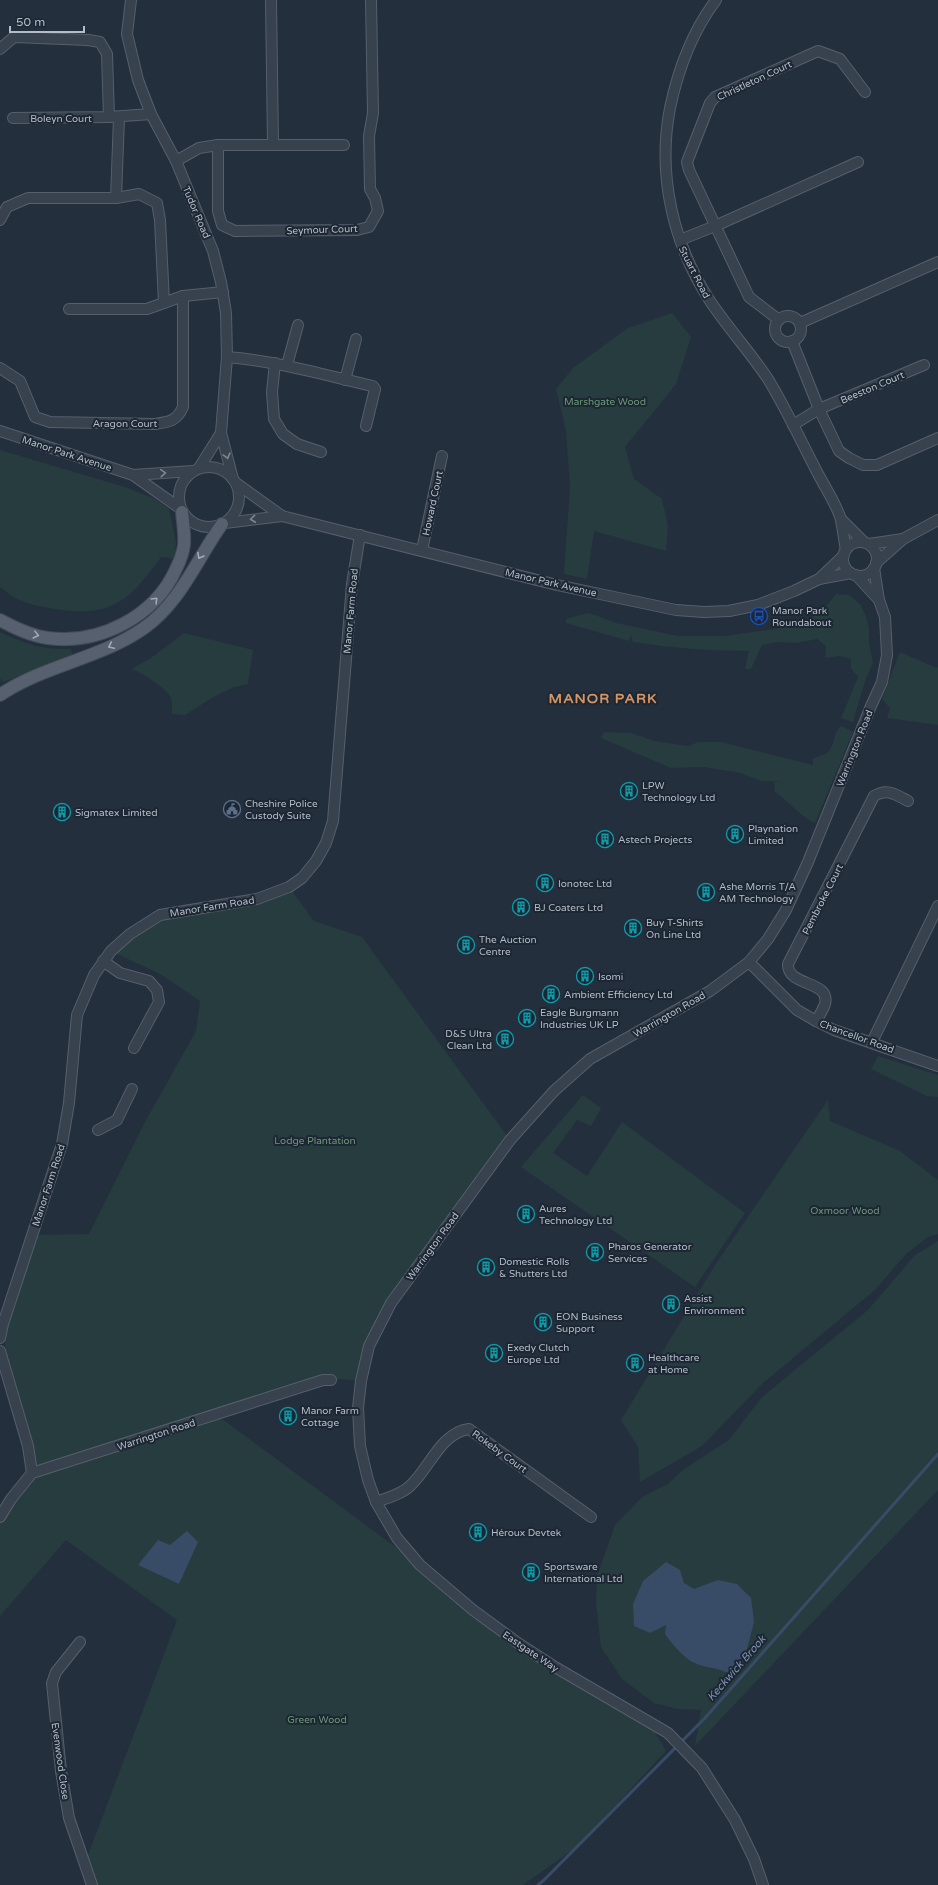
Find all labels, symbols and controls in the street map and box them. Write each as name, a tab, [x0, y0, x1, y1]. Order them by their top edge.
scale bar	[10, 8, 84, 34]
text: 50 m	[16, 15, 45, 29]
street label: Christleton Court	[715, 58, 794, 104]
street label: Boleyn Court	[30, 113, 92, 125]
street label: Tudor Road	[180, 184, 212, 240]
street label: Seymour Court	[286, 223, 358, 237]
street label: Stuart Road	[676, 244, 712, 301]
street label: Beeston Court	[839, 369, 906, 407]
park label: Marshgate Wood	[564, 396, 646, 408]
street label: Aragon Court	[93, 418, 157, 430]
street label: Manor Park Avenue	[20, 434, 113, 474]
one-way arrow	[222, 452, 231, 459]
one-way arrow	[160, 468, 166, 477]
street label: Howard Court	[420, 469, 446, 537]
one-way arrow	[250, 515, 256, 524]
one-way arrow	[198, 552, 205, 559]
street label: Manor Park Avenue	[504, 567, 598, 599]
street label: Manor Farm Road	[341, 568, 361, 654]
one-way arrow	[150, 597, 158, 605]
place label: Manor Park Roundabout	[772, 605, 832, 629]
bus stop icon: Manor Park Roundabout	[749, 606, 769, 626]
one-way arrow	[32, 630, 39, 639]
one-way arrow	[107, 641, 115, 649]
district label: MANOR PARK	[549, 690, 657, 707]
street label: Warrington Road	[834, 708, 876, 788]
place label: LPW Technology Ltd	[642, 780, 715, 804]
building icon: LPW Technology Ltd	[619, 781, 639, 801]
place label: Cheshire Police Custody Suite	[245, 798, 318, 822]
public building icon: Cheshire Police Custody Suite	[222, 799, 242, 819]
building icon: Sigmatex Limited	[52, 802, 72, 822]
place label: Sigmatex Limited	[75, 807, 158, 819]
place label: Playnation Limited	[748, 823, 798, 847]
building icon: Playnation Limited	[725, 824, 745, 844]
building icon: Astech Projects	[595, 829, 615, 849]
place label: Astech Projects	[618, 834, 692, 846]
street label: Pembroke Court	[800, 862, 846, 937]
building icon: Ionotec Ltd	[535, 873, 555, 893]
place label: Ionotec Ltd	[558, 878, 612, 890]
place label: Ashe Morris T/A AM Technology	[719, 881, 796, 905]
building icon: Ashe Morris T/A AM Technology	[696, 882, 716, 902]
street label: Manor Farm Road	[169, 894, 255, 920]
building icon: BJ Coaters Ltd	[511, 897, 531, 917]
place label: BJ Coaters Ltd	[534, 902, 603, 914]
place label: Buy T-Shirts On Line Ltd	[646, 917, 704, 941]
building icon: Buy T-Shirts On Line Ltd	[623, 918, 643, 938]
place label: The Auction Centre	[479, 934, 537, 958]
building icon: The Auction Centre	[456, 935, 476, 955]
building icon: Isomi	[575, 966, 595, 986]
place label: Isomi	[598, 971, 623, 983]
building icon: Ambient Efficiency Ltd	[541, 984, 561, 1004]
place label: Ambient Efficiency Ltd	[564, 989, 673, 1001]
street label: Warrington Road	[631, 989, 708, 1040]
place label: Eagle Burgmann Industries UK LP	[540, 1007, 619, 1031]
building icon: Eagle Burgmann Industries UK LP	[517, 1008, 537, 1028]
street label: Chancellor Road	[818, 1018, 896, 1056]
place label: D&S Ultra Clean Ltd	[445, 1028, 492, 1052]
building icon: D&S Ultra Clean Ltd	[495, 1029, 515, 1049]
park label: Lodge Plantation	[274, 1135, 356, 1147]
street label: Manor Farm Road	[30, 1143, 68, 1228]
place label: Aures Technology Ltd	[539, 1203, 612, 1227]
building icon: Aures Technology Ltd	[516, 1204, 536, 1224]
park label: Oxmoor Wood	[810, 1205, 880, 1217]
street label: Warrington Road	[404, 1210, 462, 1283]
place label: Pharos Generator Services	[608, 1241, 692, 1265]
building icon: Pharos Generator Services	[585, 1242, 605, 1262]
place label: Domestic Rolls & Shutters Ltd	[499, 1256, 569, 1280]
building icon: Domestic Rolls & Shutters Ltd	[476, 1257, 496, 1277]
place label: Assist Environment	[684, 1293, 745, 1317]
building icon: Assist Environment	[661, 1294, 681, 1314]
place label: EON Business Support	[556, 1311, 623, 1335]
building icon: EON Business Support	[533, 1312, 553, 1332]
place label: Exedy Clutch Europe Ltd	[507, 1342, 569, 1366]
building icon: Exedy Clutch Europe Ltd	[484, 1343, 504, 1363]
place label: Healthcare at Home	[648, 1352, 700, 1376]
building icon: Healthcare at Home	[625, 1353, 645, 1373]
place label: Manor Farm Cottage	[301, 1405, 359, 1429]
building icon: Manor Farm Cottage	[278, 1406, 298, 1426]
street label: Warrington Road	[116, 1417, 197, 1453]
street label: Rokeby Court	[470, 1428, 529, 1476]
building icon: Héroux Devtek	[468, 1522, 488, 1542]
place label: Héroux Devtek	[491, 1527, 562, 1539]
place label: Sportsware International Ltd	[544, 1561, 623, 1585]
building icon: Sportsware International Ltd	[521, 1562, 541, 1582]
street label: Eastgate Way	[500, 1629, 561, 1675]
water label: Keckwick Brook	[704, 1632, 769, 1704]
park label: Green Wood	[287, 1714, 347, 1726]
street label: Evenwood Close	[49, 1722, 71, 1801]

